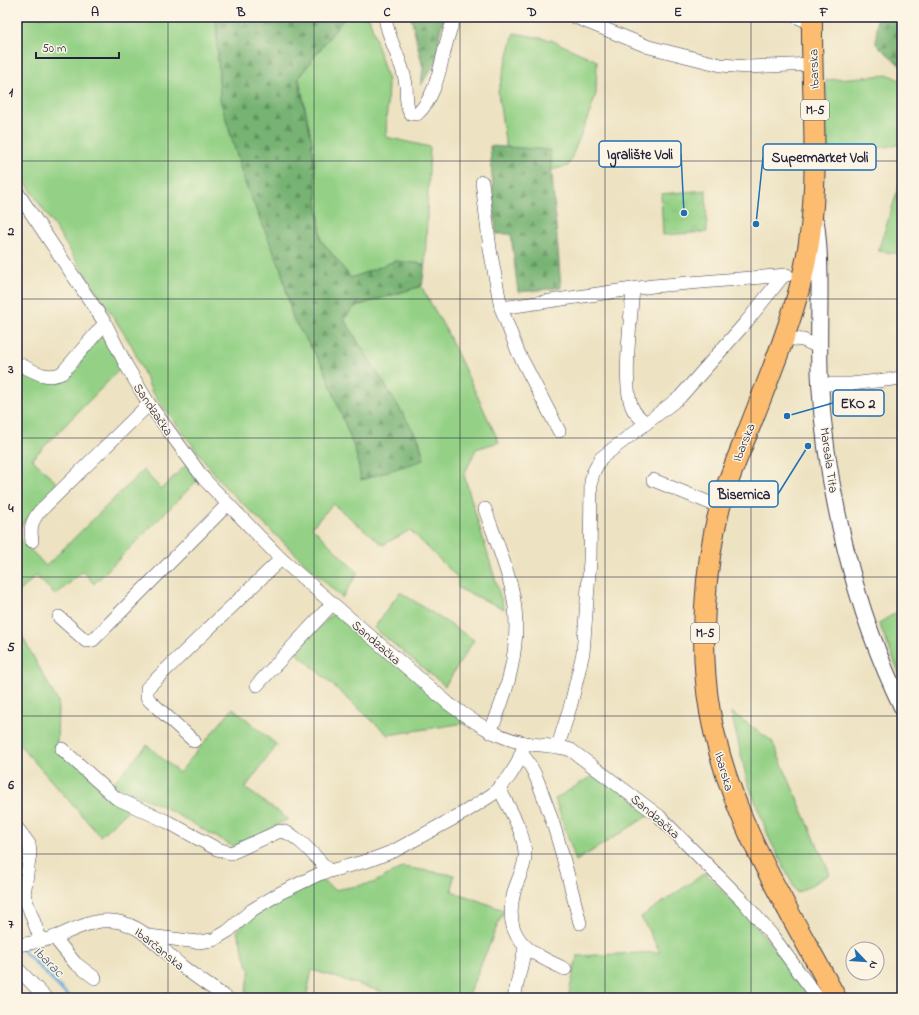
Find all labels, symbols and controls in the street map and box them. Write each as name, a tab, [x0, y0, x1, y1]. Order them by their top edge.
text: A	[91, 3, 99, 22]
text: B	[236, 3, 246, 22]
text: C	[383, 3, 391, 22]
text: D	[526, 3, 537, 22]
text: E	[674, 3, 682, 22]
text: F	[819, 3, 829, 22]
scale bar	[36, 34, 119, 60]
text: 50 m	[42, 40, 66, 58]
street label: Ibarska	[804, 48, 825, 89]
text: 1	[9, 83, 14, 102]
road number: M-5	[801, 100, 829, 120]
callout: Igralište Voli	[599, 141, 681, 167]
callout: Supermarket Voli	[763, 144, 876, 170]
text: Igralište Voli	[607, 145, 674, 168]
text: Supermarket Voli	[772, 148, 869, 169]
text: 2	[7, 222, 15, 241]
text: 3	[7, 360, 14, 379]
street label: Sandzačka	[128, 380, 177, 440]
callout: EKO 2	[833, 390, 884, 416]
text: EKO 2	[841, 394, 876, 415]
street label: Ibarska	[728, 420, 761, 465]
street label: Marsala Tita	[814, 426, 843, 494]
callout: Bisernica	[709, 481, 778, 507]
text: Bisernica	[717, 485, 771, 506]
text: 4	[7, 499, 14, 518]
street label: Sandzačka	[347, 616, 405, 670]
road number: M-5	[691, 623, 719, 643]
text: 5	[7, 638, 15, 657]
street label: Ibarska	[709, 749, 738, 793]
text: 6	[7, 776, 14, 795]
street label: Sandzačka	[626, 790, 684, 844]
text: 7	[8, 915, 14, 934]
street label: Ibarčanska	[130, 923, 188, 975]
north arrow	[845, 941, 885, 981]
water label: Ibarac	[28, 942, 69, 983]
text: N	[864, 958, 882, 972]

